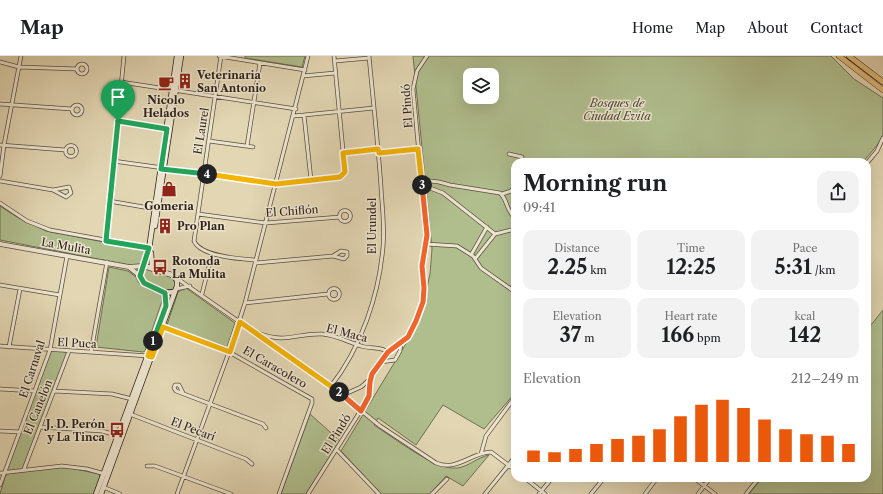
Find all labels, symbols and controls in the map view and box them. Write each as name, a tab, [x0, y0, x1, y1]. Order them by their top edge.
text: Map	[20, 16, 64, 39]
text: Home	[632, 19, 673, 37]
text: Map	[695, 19, 725, 37]
text: About	[747, 19, 788, 37]
text: Contact	[810, 19, 863, 37]
place label: Veterinaria San Antonio	[196, 68, 266, 95]
map controls	[463, 68, 499, 104]
button: layers	[463, 68, 499, 104]
building icon: Veterinaria San Antonio	[176, 72, 194, 90]
cafe icon: Nicolo Helados	[157, 74, 175, 92]
pin	[101, 80, 135, 121]
street label: El Pindó	[398, 83, 416, 129]
icon: arrive	[107, 86, 129, 108]
place label: Nicolo Helados	[143, 93, 189, 120]
park label: Bosques de Ciudad Evita	[583, 96, 651, 123]
street label: El Laurel	[190, 106, 212, 156]
pin: 4	[197, 164, 217, 184]
text: 4	[204, 167, 210, 181]
text: Morning run	[523, 170, 667, 197]
button: share	[817, 171, 859, 213]
pin: 3	[412, 175, 432, 195]
text: 3	[419, 178, 425, 192]
shop icon: Gomeria	[160, 180, 178, 198]
street label: El Urundel	[365, 197, 379, 254]
place label: Gomeria	[144, 199, 194, 213]
text: 09:41	[523, 199, 556, 215]
street label: El Chiflón	[265, 202, 319, 220]
building icon: Pro Plan	[156, 217, 174, 235]
place label: Pro Plan	[177, 219, 225, 233]
street label: La Mulita	[40, 235, 92, 257]
text: Distance	[554, 241, 600, 255]
text: Time	[677, 241, 705, 255]
text: Pace	[793, 241, 817, 255]
place label: Rotonda La Mulita	[172, 254, 227, 281]
text: 2.25	[547, 255, 587, 279]
text: 12:25	[666, 255, 716, 279]
text: 5:31	[775, 255, 812, 279]
bus stop icon: Rotonda La Mulita	[151, 258, 169, 276]
text: km	[587, 263, 607, 277]
text: /km	[812, 263, 835, 277]
text: Elevation	[552, 309, 602, 323]
text: Heart rate	[664, 309, 718, 323]
text: kcal	[795, 309, 815, 323]
street label: El Maca	[325, 321, 369, 345]
text: 37	[560, 323, 581, 347]
text: 166	[661, 323, 694, 347]
text: 142	[789, 323, 821, 347]
pin: 1	[143, 331, 163, 351]
text: m	[581, 331, 594, 345]
text: bpm	[694, 331, 721, 345]
text: 1	[151, 334, 155, 348]
street label: El Puca	[57, 335, 97, 351]
street label: El Carnaval	[16, 338, 48, 400]
street label: El Caracolero	[240, 343, 310, 391]
text: Elevation	[523, 370, 581, 386]
text: 212–249 m	[791, 370, 859, 386]
street label: El Canelón	[21, 377, 55, 437]
pin: 2	[329, 382, 349, 402]
text: 2	[336, 385, 342, 399]
street label: El Pindó	[318, 411, 354, 457]
street label: El Pecarí	[169, 414, 218, 444]
place label: J. D. Perón y La Tinca	[44, 417, 106, 444]
bus stop icon: J. D. Perón y La Tinca	[108, 421, 126, 439]

